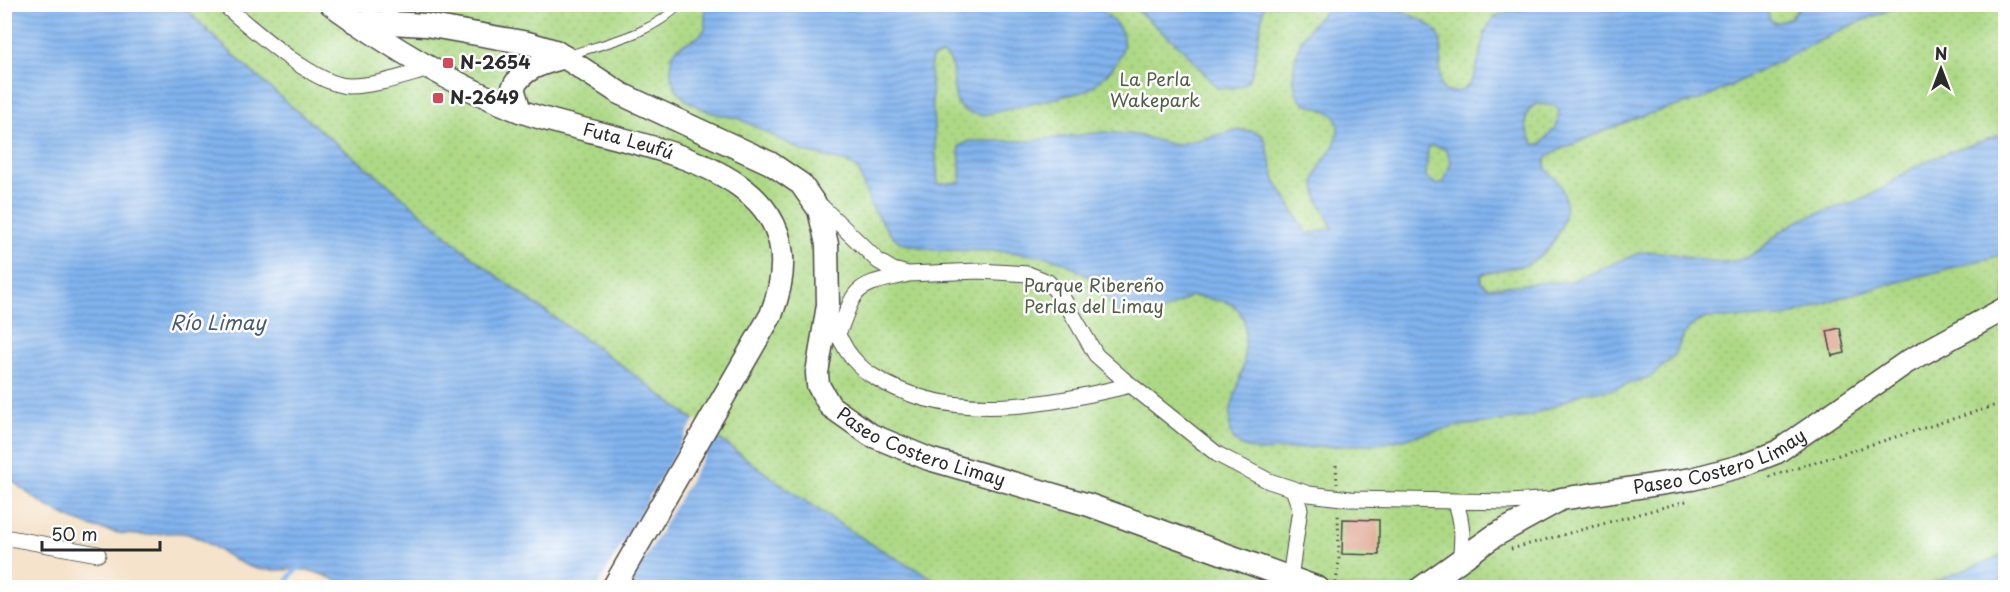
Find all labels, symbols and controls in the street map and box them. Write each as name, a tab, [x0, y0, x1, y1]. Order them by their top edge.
north arrow	[1911, 39, 1971, 99]
text: N	[1935, 41, 1947, 65]
place label: N-2654	[460, 48, 531, 75]
marker: N-2654	[441, 56, 455, 70]
park label: La Perla Wakepark	[1110, 65, 1200, 113]
place label: N-2649	[450, 83, 519, 110]
marker: N-2649	[431, 91, 445, 105]
street label: Futa Leufú	[580, 115, 677, 165]
park label: Parque Ribereño Perlas del Limay	[1024, 271, 1164, 319]
water label: Río Limay	[170, 307, 267, 337]
street label: Paseo Costero Limay	[831, 400, 1009, 492]
street label: Paseo Costero Limay	[1631, 421, 1811, 500]
scale bar	[42, 514, 160, 552]
text: 50 m	[51, 520, 98, 547]

